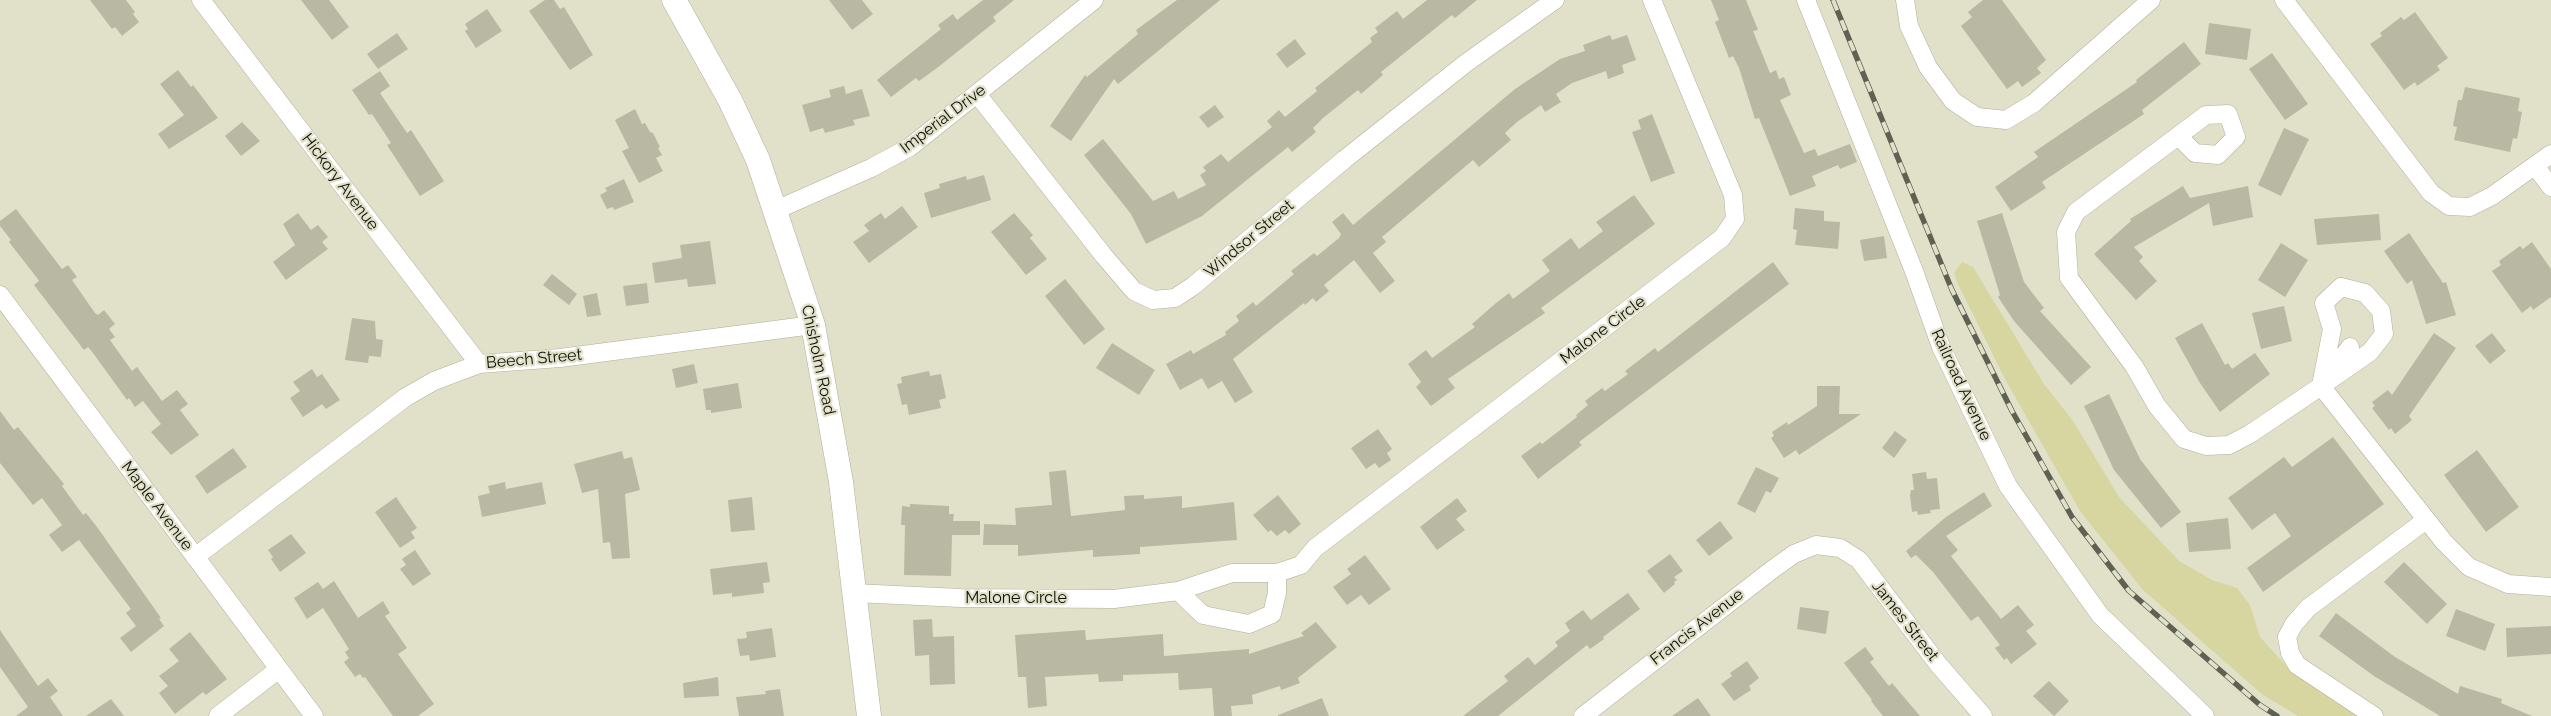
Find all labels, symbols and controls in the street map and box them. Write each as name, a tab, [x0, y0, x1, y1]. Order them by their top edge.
street label: Imperial Drive	[896, 81, 990, 157]
street label: Hickory Avenue	[297, 130, 383, 234]
street label: Windsor Street	[1200, 196, 1298, 282]
street label: Malone Circle	[1557, 292, 1649, 368]
street label: Chisholm Road	[797, 303, 839, 417]
street label: Railroad Avenue	[1927, 326, 1995, 444]
street label: Beech Street	[485, 345, 583, 373]
street label: Maple Avenue	[117, 458, 197, 554]
street label: James Street	[1868, 577, 1942, 665]
street label: Francis Avenue	[1647, 585, 1747, 669]
street label: Malone Circle	[965, 588, 1067, 608]

